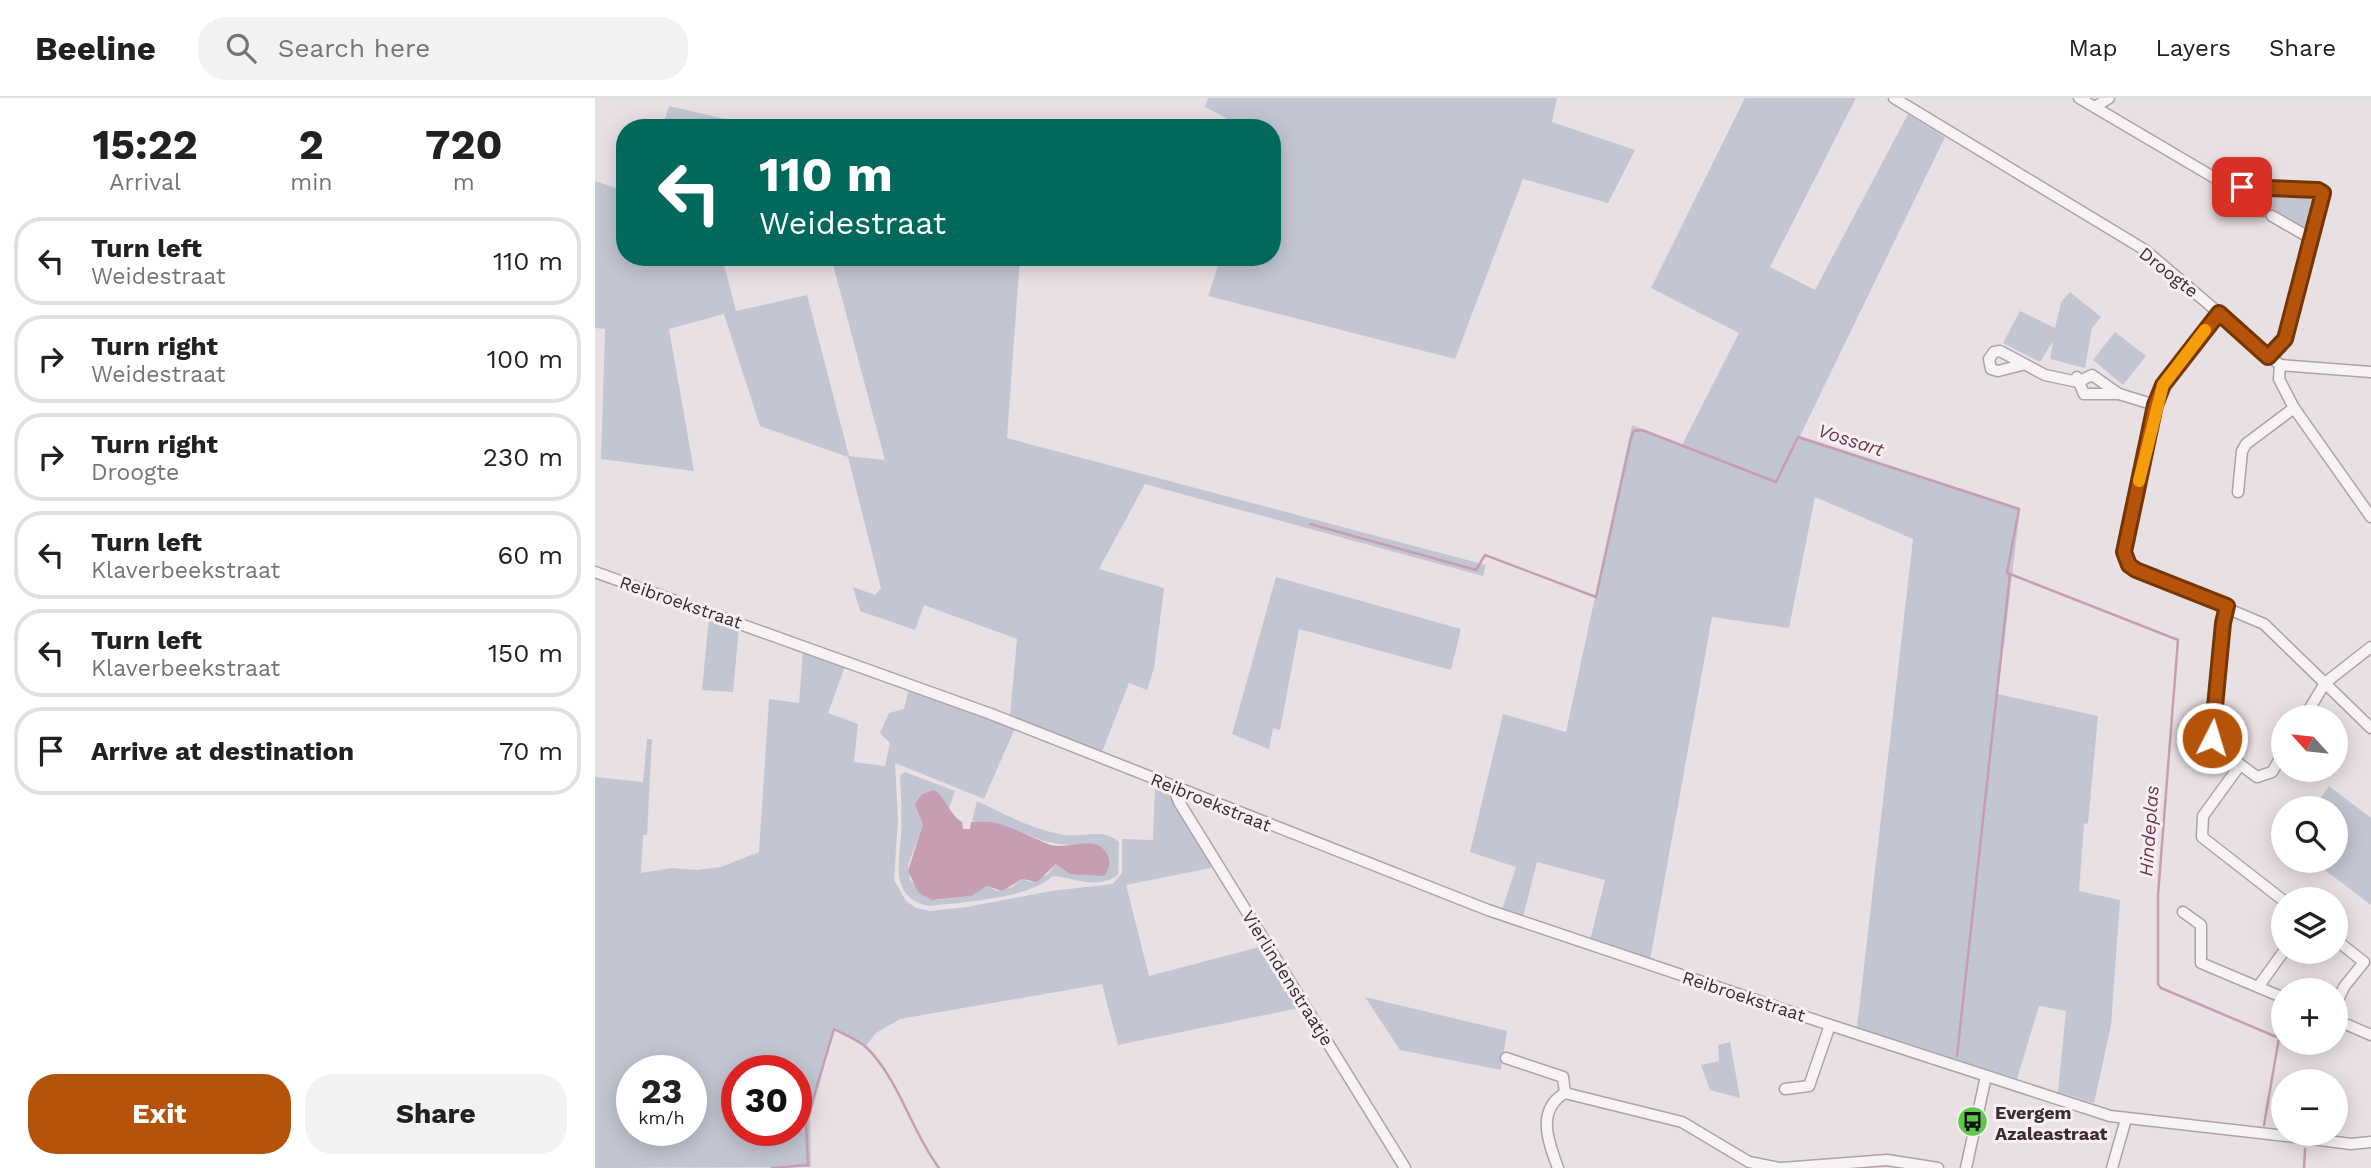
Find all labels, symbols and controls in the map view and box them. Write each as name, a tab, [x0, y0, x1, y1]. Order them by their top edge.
search box	[198, 17, 688, 80]
text: Beeline	[35, 29, 156, 68]
icon: search	[222, 29, 260, 67]
text: Search here	[278, 33, 430, 63]
text: Map	[2069, 34, 2117, 62]
text: Layers	[2155, 34, 2231, 62]
text: Share	[2269, 34, 2336, 62]
text: 15:22	[92, 120, 198, 169]
text: 2	[299, 120, 324, 169]
text: 720	[425, 120, 503, 169]
text: 110 m	[759, 145, 893, 203]
icon: left	[644, 147, 735, 238]
pin	[2212, 157, 2272, 217]
icon: arrive	[2223, 168, 2261, 206]
text: Arrival	[109, 169, 181, 196]
text: min	[290, 169, 333, 196]
text: m	[453, 169, 475, 196]
text: Weidestraat	[759, 204, 946, 242]
text: Turn left	[91, 233, 202, 263]
icon: left	[32, 242, 70, 280]
street label: Droogte	[2135, 242, 2203, 302]
text: 110 m	[493, 246, 563, 276]
text: Weidestraat	[91, 263, 225, 290]
text: Turn right	[91, 331, 218, 361]
icon: right	[32, 340, 70, 378]
text: 100 m	[487, 344, 563, 374]
text: Weidestraat	[91, 361, 225, 388]
water label: Vossart	[1815, 419, 1887, 462]
text: Turn right	[91, 429, 218, 459]
icon: right	[32, 438, 70, 476]
text: 230 m	[483, 442, 563, 472]
text: Droogte	[91, 459, 179, 486]
text: Turn left	[91, 527, 202, 557]
icon: left	[32, 536, 70, 574]
text: 60 m	[497, 540, 563, 570]
text: Klaverbeekstraat	[91, 557, 280, 584]
street label: Reibroekstraat	[617, 571, 745, 633]
text: Turn left	[91, 625, 202, 655]
icon: left	[32, 634, 70, 672]
text: 150 m	[488, 638, 563, 668]
text: Klaverbeekstraat	[91, 655, 280, 682]
position arrow	[2175, 701, 2249, 775]
north arrow	[2271, 705, 2349, 782]
map controls	[2271, 705, 2348, 1146]
icon: arrive	[32, 732, 70, 770]
text: Arrive at destination	[91, 736, 354, 766]
text: 70 m	[499, 736, 563, 766]
street label: Reibroekstraat	[1148, 768, 1275, 836]
water label: Hindeplas	[2134, 784, 2164, 877]
button: search	[2271, 796, 2348, 873]
button: layers	[2271, 887, 2348, 964]
street label: Vierlindenstraatje	[1238, 907, 1338, 1049]
street label: Reibroekstraat	[1680, 966, 1809, 1026]
button: +	[2271, 978, 2348, 1055]
speed limit sign: 30	[721, 1055, 812, 1146]
button: −	[2271, 1069, 2348, 1146]
text: 23	[641, 1070, 682, 1112]
button: Exit	[28, 1074, 291, 1154]
button: Share	[305, 1074, 567, 1154]
place label: Evergem Azaleastraat	[1995, 1102, 2108, 1144]
bus stop icon: Evergem Azaleastraat	[1955, 1105, 1989, 1139]
text: km/h	[638, 1107, 685, 1128]

